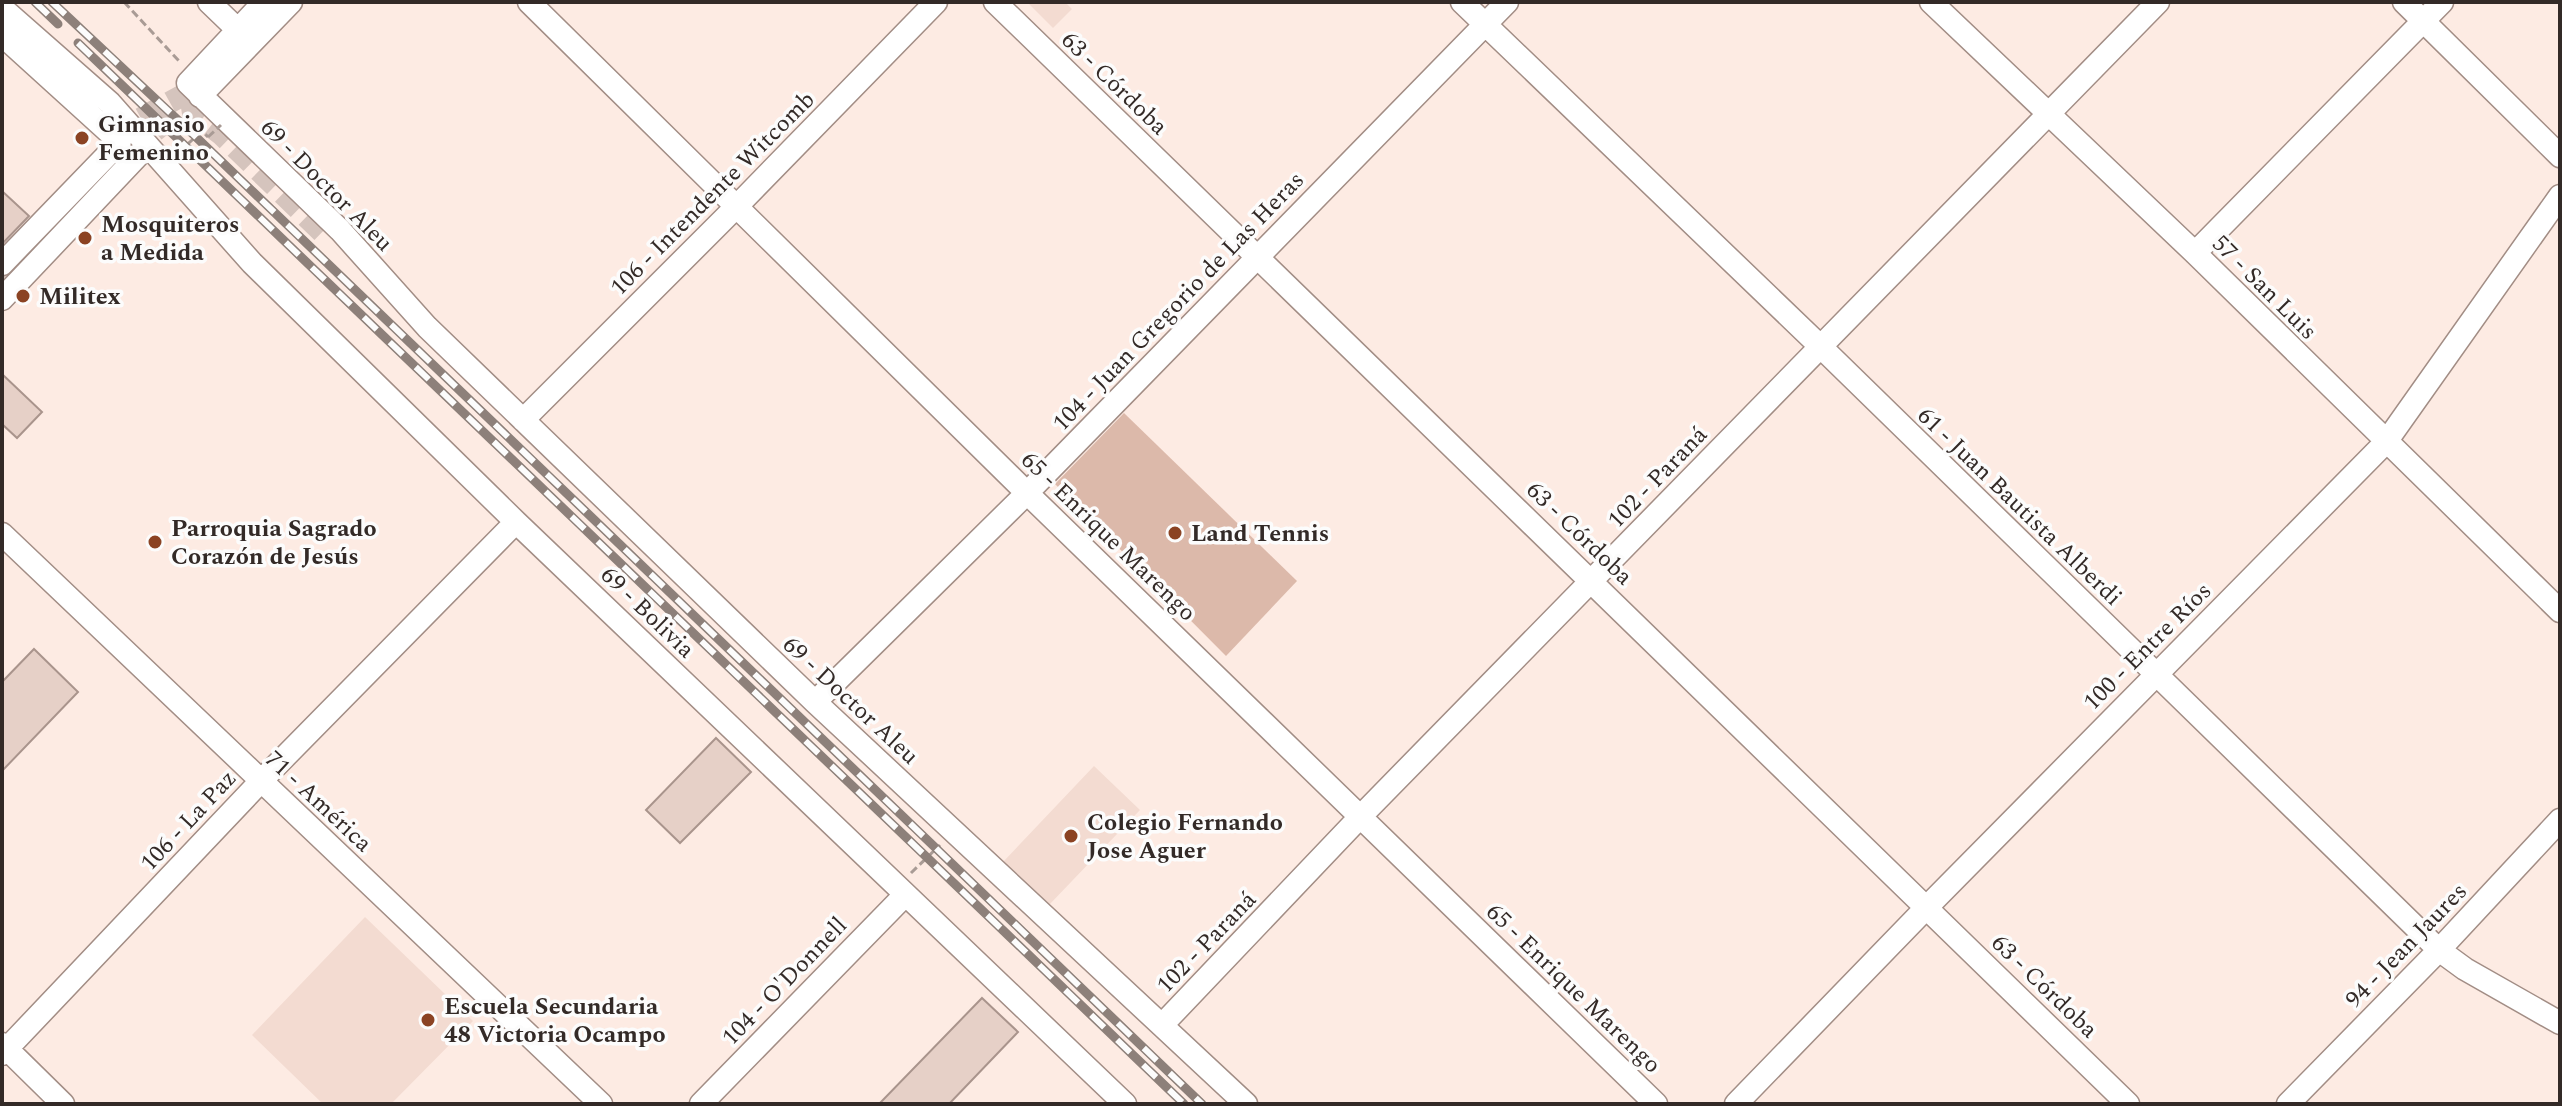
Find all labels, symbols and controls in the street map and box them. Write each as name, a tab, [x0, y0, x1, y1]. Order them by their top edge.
street label: 63 - Córdoba	[1053, 23, 1176, 144]
street label: 106 - Intendente Witcomb	[602, 83, 823, 304]
place label: Gimnasio Femenino	[98, 107, 209, 171]
street label: 69 - Doctor Aleu	[252, 111, 401, 260]
marker: Gimnasio Femenino	[73, 129, 91, 147]
street label: 104 - Juan Gregorio de Las Heras	[1044, 163, 1313, 440]
place label: Mosquiteros a Medida	[101, 207, 239, 271]
street label: 57 - San Luis	[2203, 227, 2325, 349]
marker: Mosquiteros a Medida	[76, 229, 94, 247]
place label: Militex	[39, 279, 121, 315]
marker: Militex	[14, 287, 32, 305]
street label: 61 - Juan Bautista Alberdi	[1909, 399, 2130, 615]
street label: 102 - Paraná	[1599, 418, 1716, 537]
street label: 65 - Enrique Marengo	[1012, 443, 1204, 630]
street label: 63 - Córdoba	[1518, 473, 1641, 594]
place label: Parroquia Sagrado Corazón de Jesús	[171, 511, 377, 575]
place label: Land Tennis	[1191, 516, 1329, 552]
marker: Land Tennis	[1166, 524, 1184, 542]
marker: Parroquia Sagrado Corazón de Jesús	[146, 533, 164, 551]
street label: 69 - Bolivia	[592, 558, 703, 667]
street label: 100 - Entre Ríos	[2075, 574, 2220, 719]
street label: 69 - Doctor Aleu	[774, 628, 927, 774]
street label: 71 - América	[256, 742, 380, 861]
street label: 106 - La Paz	[132, 762, 245, 880]
place label: Colegio Fernando Jose Aguer	[1087, 805, 1283, 869]
marker: Colegio Fernando Jose Aguer	[1062, 827, 1080, 845]
street label: 94 - Jean Jaures	[2337, 875, 2476, 1017]
street label: 102 - Paraná	[1148, 883, 1265, 1002]
street label: 65 - Enrique Marengo	[1477, 895, 1669, 1082]
street label: 104 - O'Donnell	[714, 909, 856, 1054]
street label: 63 - Córdoba	[1983, 926, 2106, 1047]
place label: Escuela Secundaria 48 Victoria Ocampo	[444, 989, 666, 1053]
marker: Escuela Secundaria 48 Victoria Ocampo	[419, 1011, 437, 1029]

